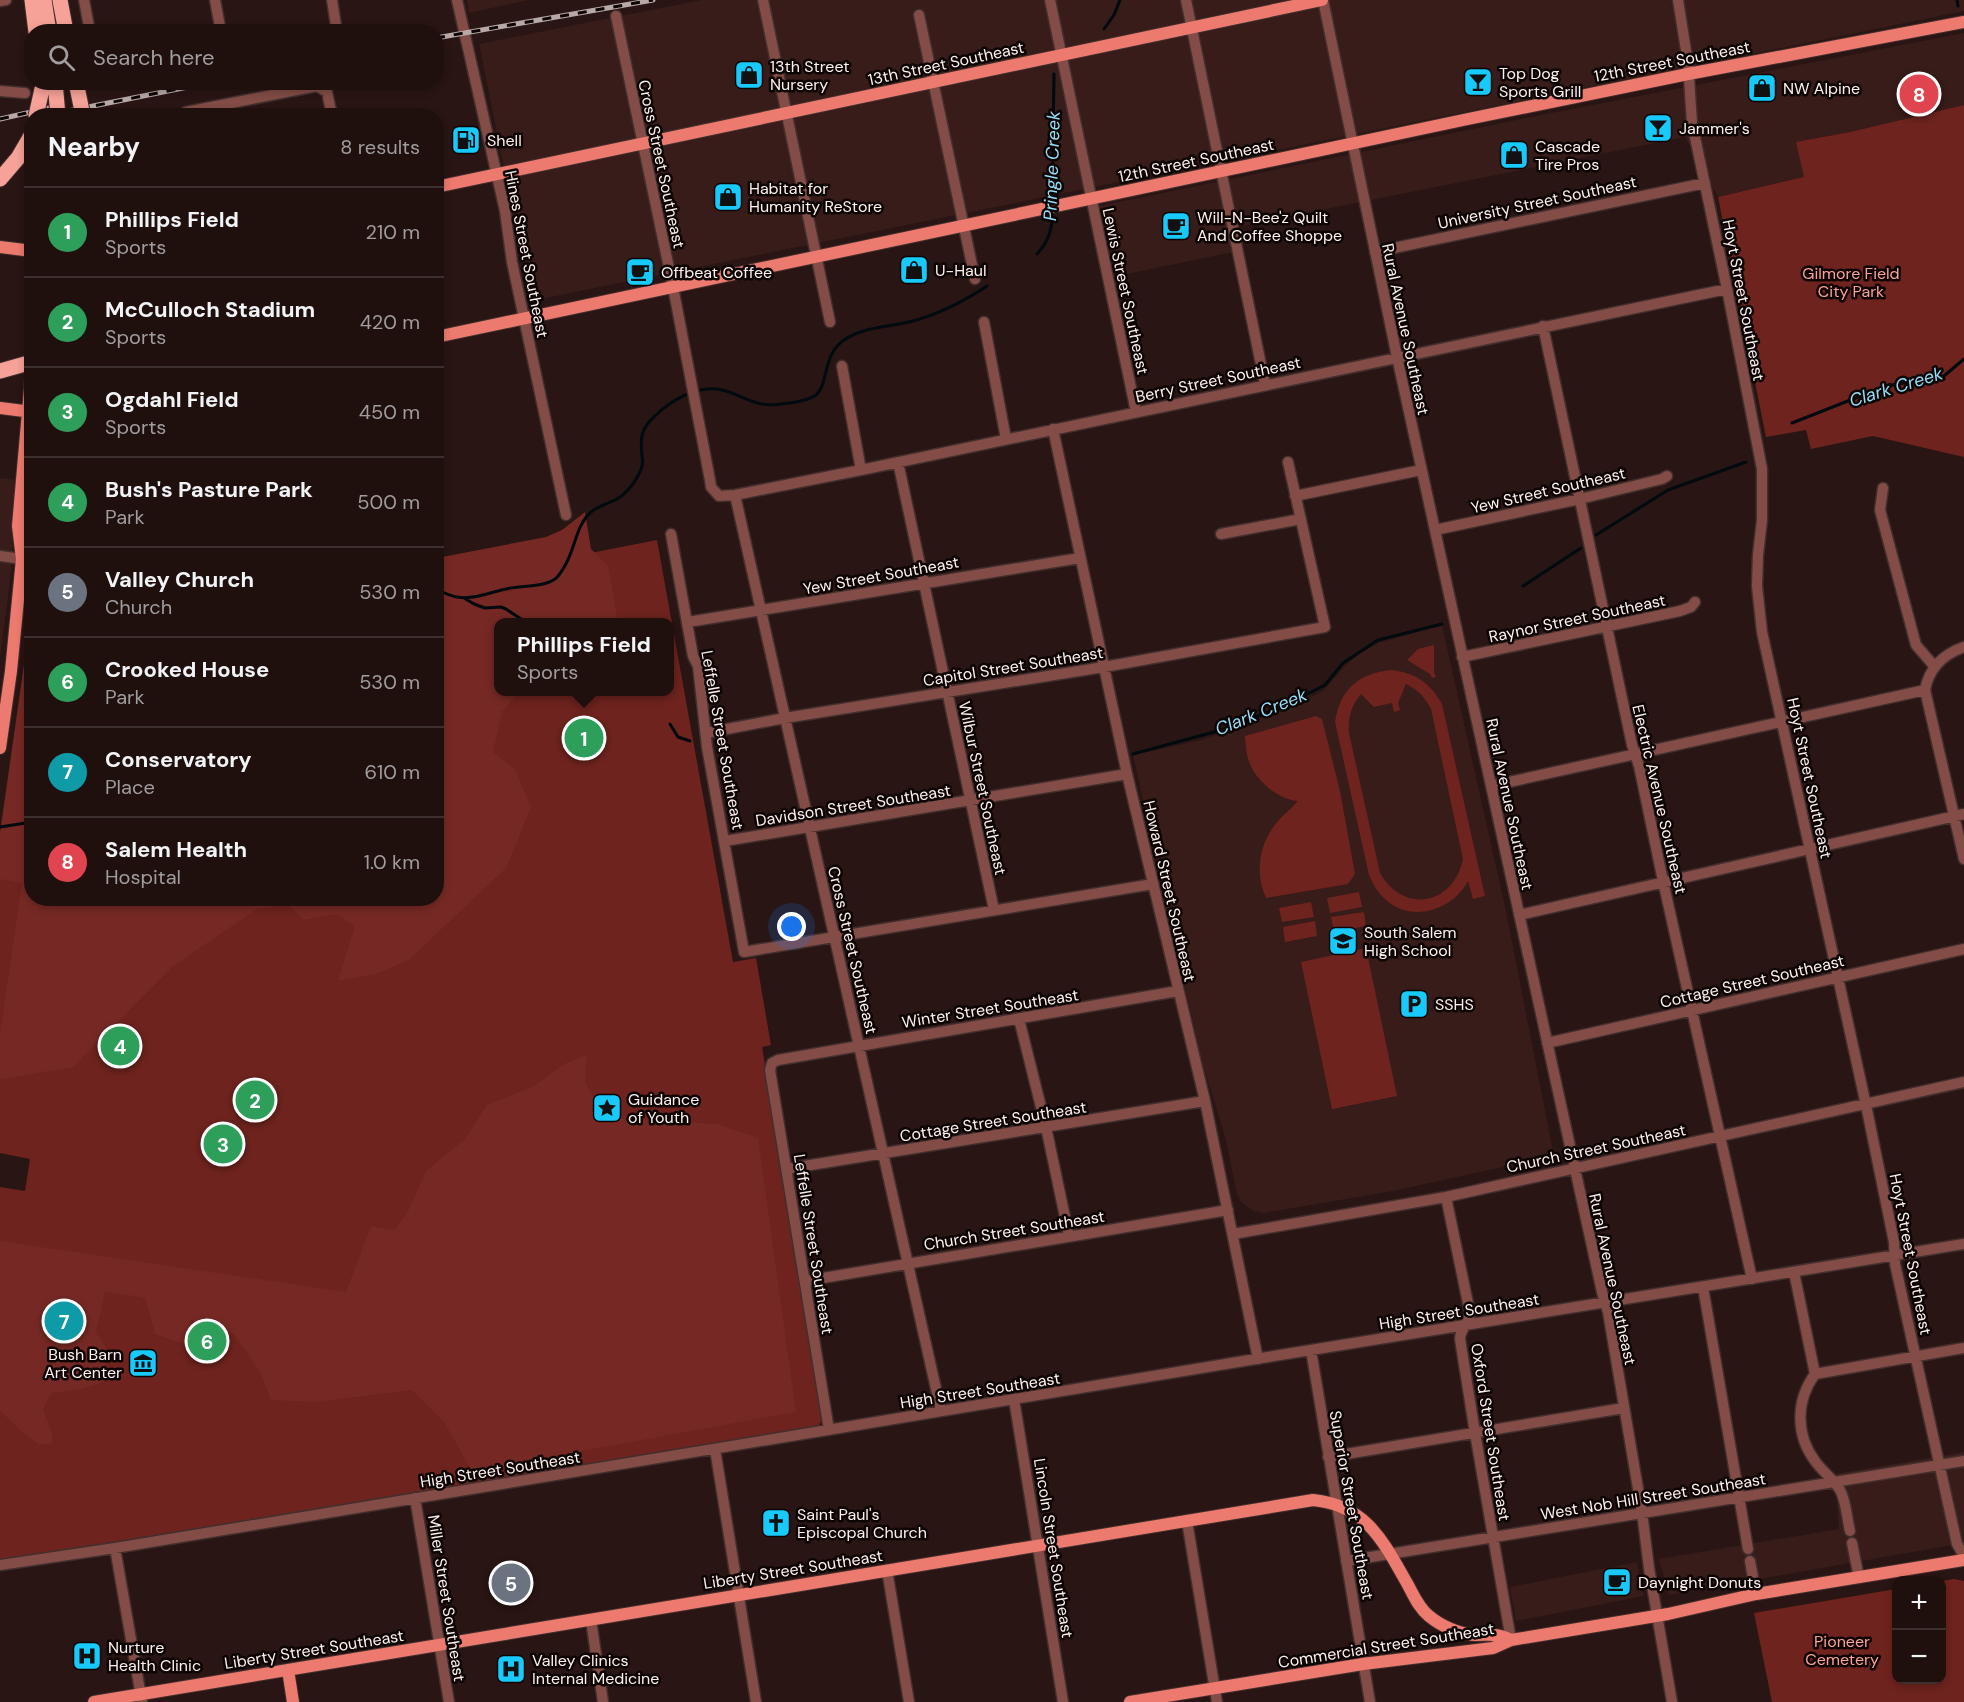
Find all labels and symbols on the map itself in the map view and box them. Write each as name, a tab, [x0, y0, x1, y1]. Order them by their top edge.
street label: 12th Street Southeast	[1592, 36, 1752, 87]
street label: 13th Street Southeast	[866, 37, 1026, 90]
place label: 13th Street Nursery	[770, 56, 850, 95]
shop icon: 13th Street Nursery	[733, 59, 765, 91]
place label: Top Dog Sports Grill	[1499, 63, 1581, 102]
bar icon: Top Dog Sports Grill	[1462, 66, 1494, 98]
shop icon: NW Alpine	[1746, 72, 1778, 104]
pin: 8	[1900, 72, 1938, 116]
street label: Cross Street Southeast	[633, 78, 690, 250]
place label: NW Alpine	[1783, 78, 1860, 99]
water label: Pringle Creek	[1038, 110, 1066, 222]
bar icon: Jammer's	[1642, 112, 1674, 144]
place label: Jammer's	[1679, 118, 1750, 139]
fuel station icon: Shell	[450, 124, 482, 156]
place label: Shell	[487, 130, 522, 151]
street label: 12th Street Southeast	[1116, 134, 1276, 187]
place label: Cascade Tire Pros	[1535, 136, 1600, 175]
shop icon: Cascade Tire Pros	[1498, 139, 1530, 171]
street label: Hines Street Southeast	[500, 169, 553, 340]
street label: University Street Southeast	[1436, 171, 1638, 234]
place label: Habitat for Humanity ReStore	[749, 178, 882, 217]
shop icon: Habitat for Humanity ReStore	[712, 181, 744, 213]
street label: Lewis Street Southeast	[1098, 206, 1153, 376]
place label: Will-N-Bee'z Quilt And Coffee Shoppe	[1197, 207, 1342, 246]
cafe icon: Will-N-Bee'z Quilt And Coffee Shoppe	[1160, 210, 1192, 242]
street label: Hoyt Street Southeast	[1718, 218, 1769, 383]
street label: Rural Avenue Southeast	[1377, 241, 1434, 417]
shop icon: U-Haul	[898, 254, 930, 286]
cafe icon: Offbeat Coffee	[624, 256, 656, 288]
place label: U-Haul	[935, 260, 986, 281]
place label: Offbeat Coffee	[661, 262, 772, 283]
park label: Gilmore Field City Park	[1802, 263, 1900, 302]
street label: Berry Street Southeast	[1134, 352, 1303, 407]
water label: Clark Creek	[1846, 361, 1947, 413]
street label: Yew Street Southeast	[1469, 462, 1627, 518]
street label: Yew Street Southeast	[802, 551, 961, 600]
street label: Raynor Street Southeast	[1487, 589, 1667, 647]
street label: Capitol Street Southeast	[921, 642, 1105, 691]
street label: Leffelle Street Southeast	[696, 649, 749, 832]
water label: Clark Creek	[1212, 682, 1311, 741]
street label: Hoyt Street Southeast	[1782, 696, 1837, 860]
street label: Wilbur Street Southeast	[954, 699, 1011, 877]
street label: Electric Avenue Southeast	[1627, 702, 1692, 896]
pin: 1	[564, 716, 604, 760]
street label: Rural Avenue Southeast	[1481, 716, 1538, 892]
street label: Davidson Street Southeast	[754, 780, 952, 831]
street label: Howard Street Southeast	[1138, 798, 1201, 984]
street label: Cross Street Southeast	[823, 864, 882, 1036]
your location	[777, 912, 806, 941]
place label: South Salem High School	[1364, 922, 1457, 961]
school or university icon: South Salem High School	[1327, 925, 1359, 957]
street label: Cottage Street Southeast	[1658, 950, 1846, 1013]
street label: Winter Street Southeast	[900, 984, 1080, 1033]
parking icon: SSHS	[1398, 988, 1430, 1020]
place label: SSHS	[1435, 994, 1474, 1015]
pin: 4	[100, 1024, 140, 1068]
pin: 2	[236, 1078, 274, 1122]
place label: Guidance of Youth	[628, 1089, 699, 1128]
place icon: Guidance of Youth	[591, 1092, 623, 1124]
street label: Cottage Street Southeast	[898, 1096, 1088, 1147]
street label: Church Street Southeast	[1505, 1119, 1688, 1178]
pin: 3	[204, 1122, 242, 1166]
street label: Leffelle Street Southeast	[789, 1153, 838, 1336]
street label: Hoyt Street Southeast	[1885, 1172, 1936, 1337]
street label: Rural Avenue Southeast	[1584, 1191, 1641, 1367]
street label: Church Street Southeast	[922, 1206, 1106, 1255]
street label: High Street Southeast	[1377, 1288, 1541, 1335]
pin: 7	[44, 1298, 84, 1344]
pin: 6	[188, 1318, 226, 1364]
street label: Oxford Street Southeast	[1466, 1342, 1515, 1522]
place label: Bush Barn Art Center	[44, 1344, 122, 1383]
museum icon: Bush Barn Art Center	[127, 1347, 159, 1379]
street label: High Street Southeast	[898, 1367, 1062, 1414]
street label: Superior Street Southeast	[1325, 1409, 1378, 1601]
street label: High Street Southeast	[418, 1446, 582, 1493]
street label: Lincoln Street Southeast	[1029, 1457, 1078, 1640]
street label: West Nob Hill Street Southeast	[1539, 1468, 1767, 1525]
place label: Saint Paul's Episcopal Church	[797, 1504, 927, 1543]
church icon: Saint Paul's Episcopal Church	[760, 1507, 792, 1539]
street label: Miller Street Southeast	[423, 1513, 470, 1683]
street label: Liberty Street Southeast	[702, 1545, 884, 1594]
pin: 5	[492, 1560, 530, 1606]
cafe icon: Daynight Donuts	[1601, 1566, 1633, 1598]
place label: Daynight Donuts	[1638, 1572, 1761, 1593]
street label: Commercial Street Southeast	[1277, 1618, 1496, 1673]
street label: Liberty Street Southeast	[223, 1625, 405, 1674]
park label: Pioneer Cemetery	[1805, 1631, 1879, 1670]
place label: Nurture Health Clinic	[108, 1637, 201, 1676]
hospital icon: Nurture Health Clinic	[71, 1640, 103, 1672]
place label: Valley Clinics Internal Medicine	[532, 1650, 659, 1689]
hospital icon: Valley Clinics Internal Medicine	[495, 1653, 527, 1685]

